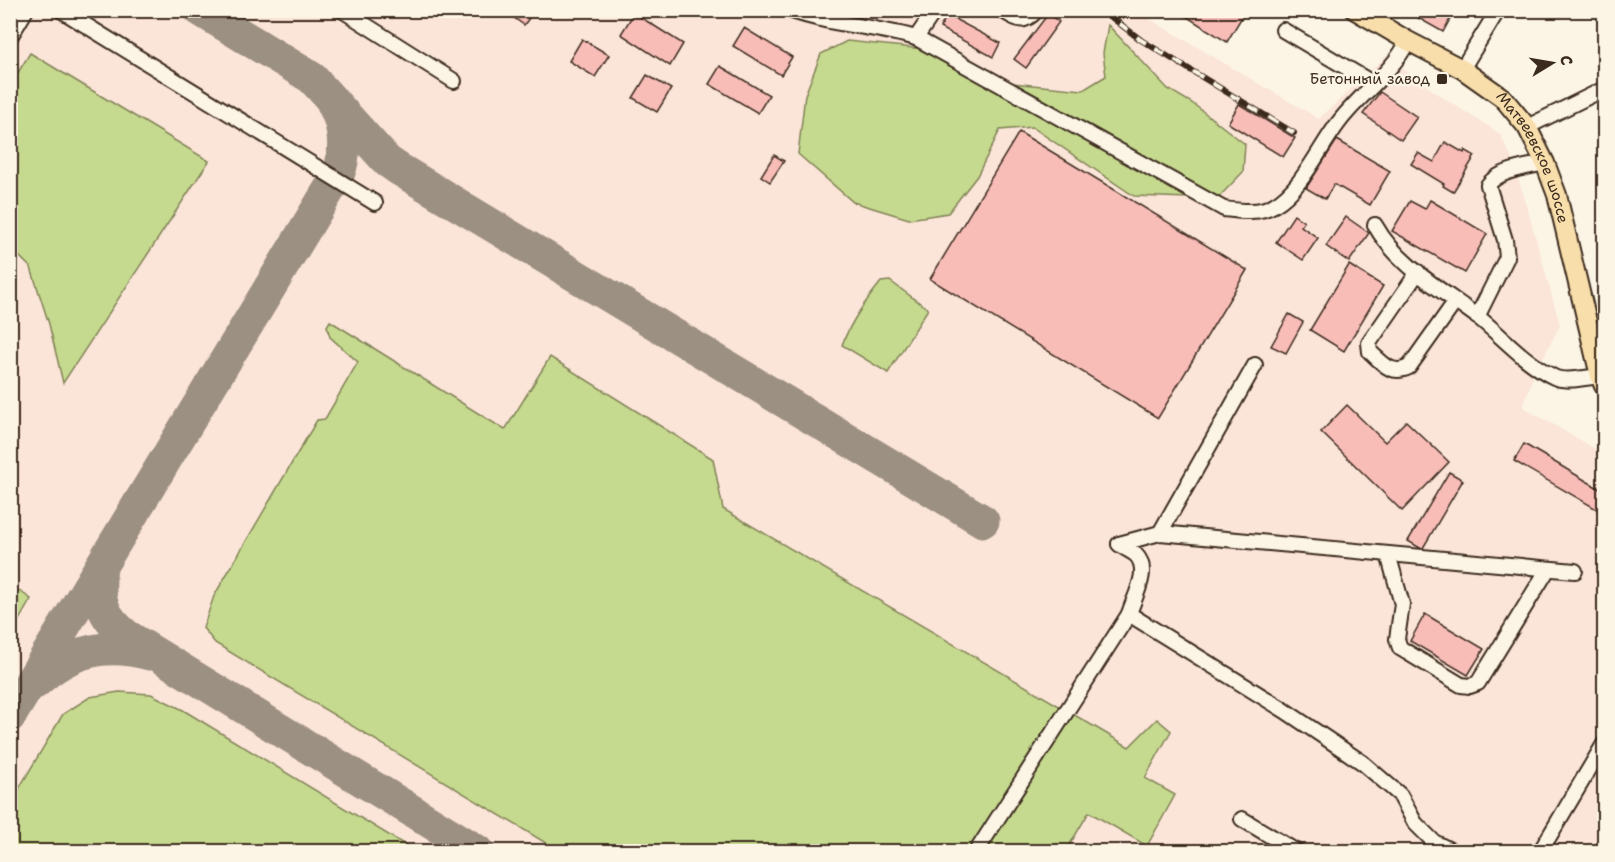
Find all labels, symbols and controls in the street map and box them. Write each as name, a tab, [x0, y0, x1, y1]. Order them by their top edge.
north arrow	[1522, 33, 1582, 93]
text: С	[1555, 53, 1578, 67]
place label: Бетонный завод	[1310, 69, 1430, 89]
marker: Бетонный завод	[1435, 72, 1449, 86]
street label: Матвеевское шоссе	[1492, 87, 1573, 225]

